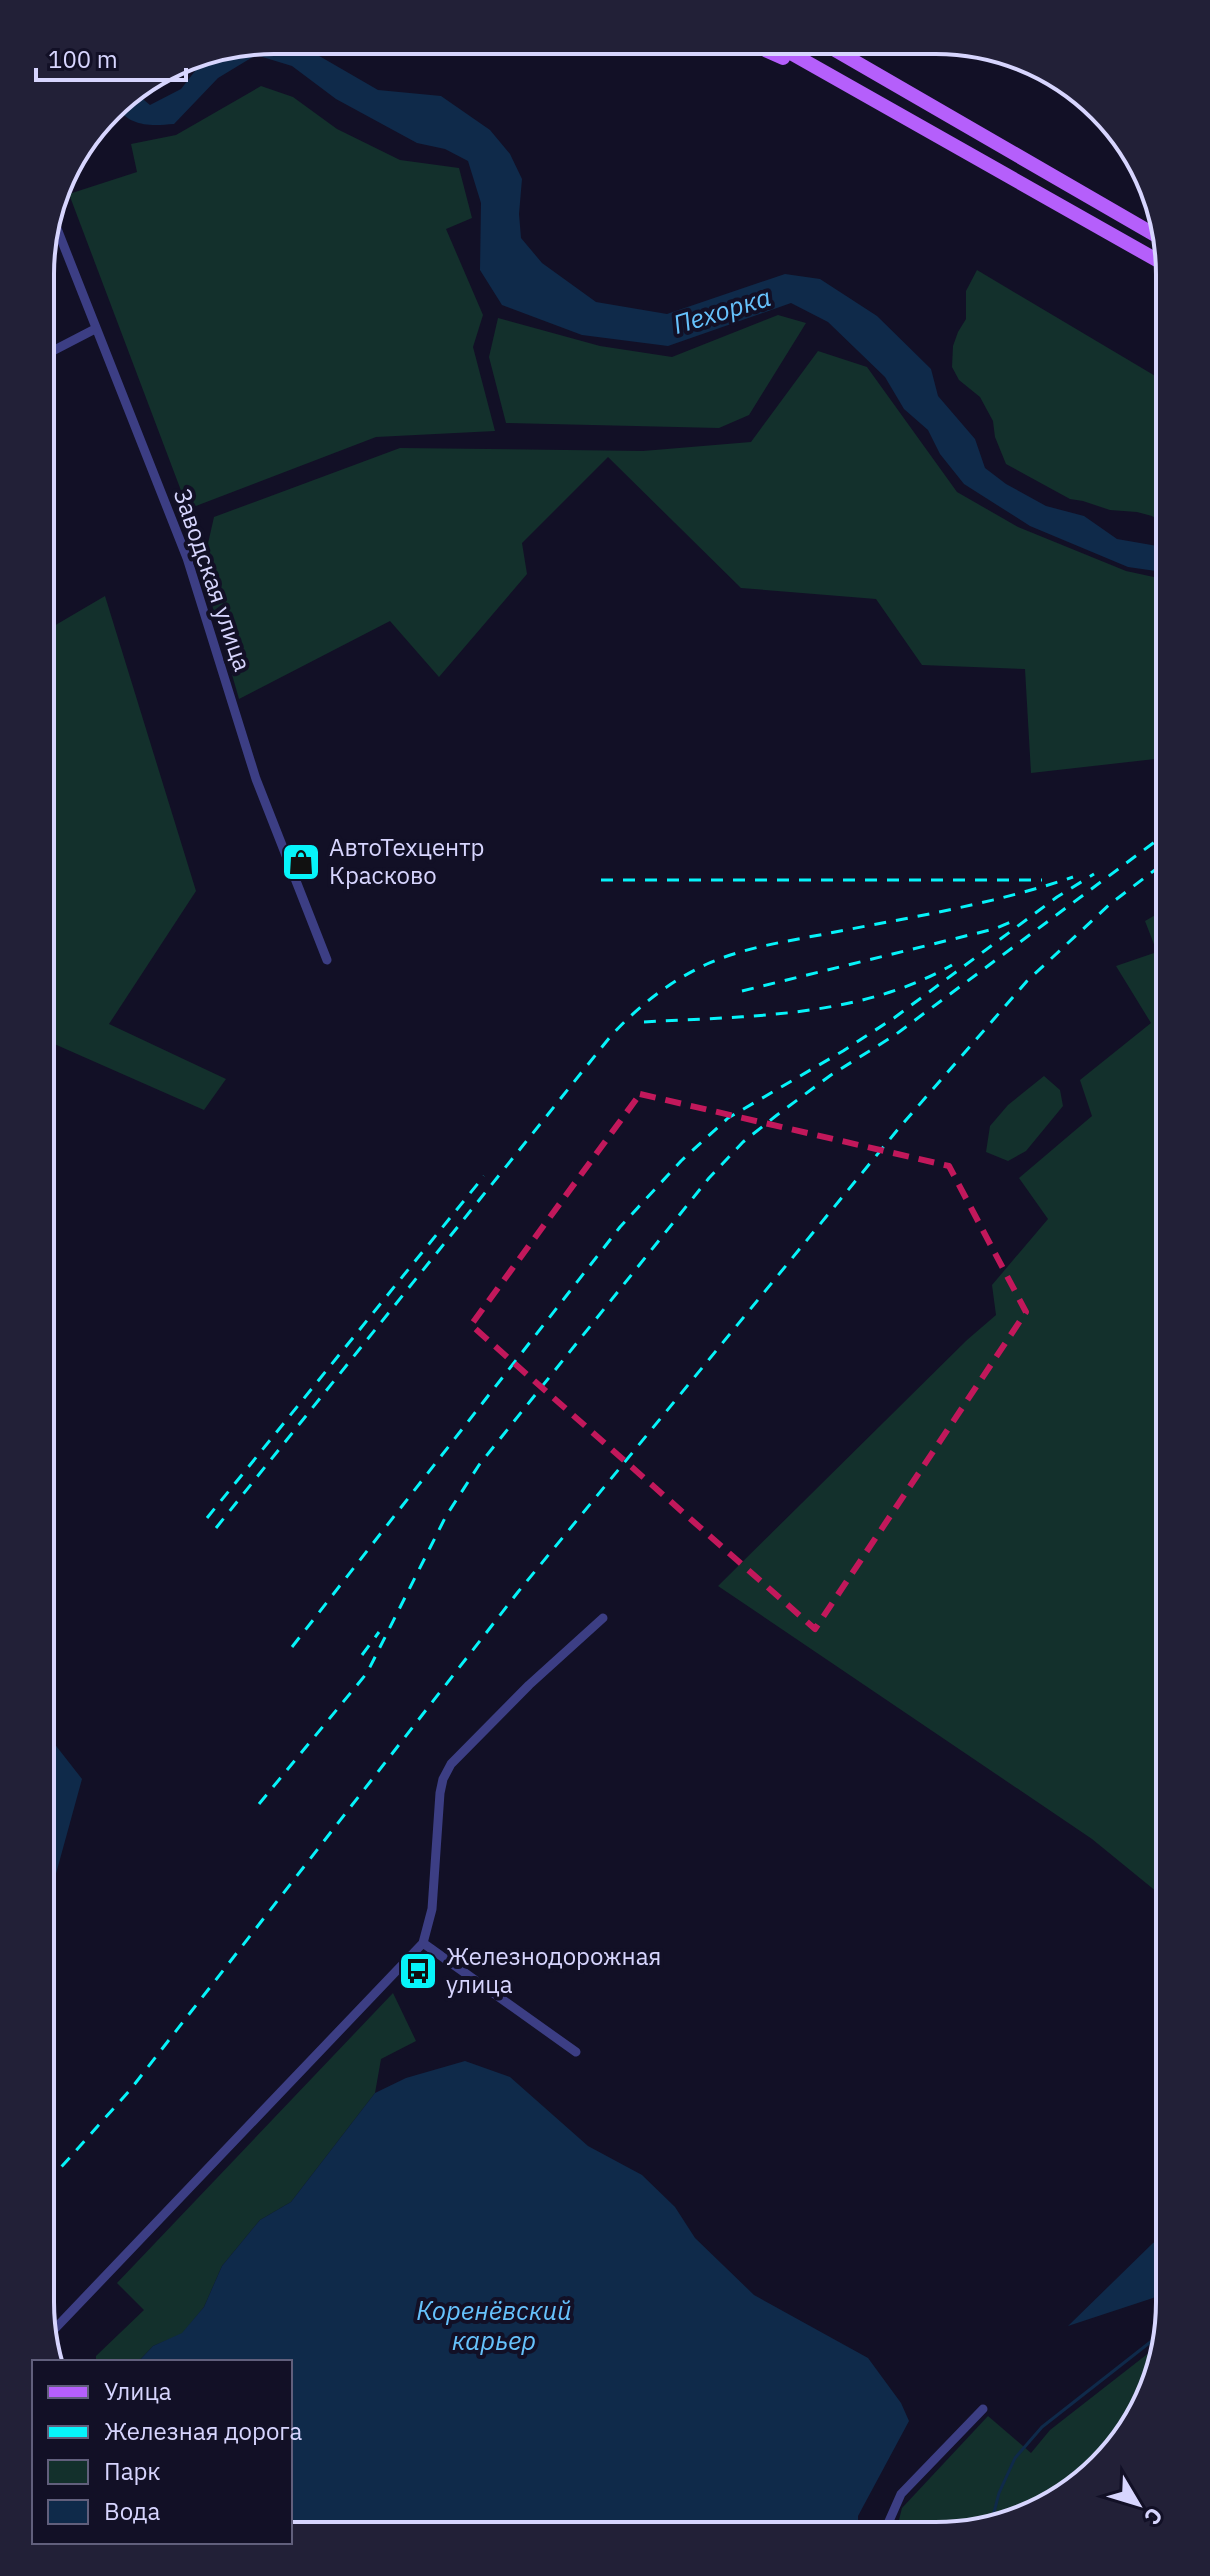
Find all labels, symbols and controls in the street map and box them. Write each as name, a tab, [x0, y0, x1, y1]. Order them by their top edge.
scale bar	[36, 32, 186, 82]
text: 100 m	[48, 43, 118, 75]
water label: Пехорка	[669, 279, 775, 341]
street label: Заводская улица	[167, 484, 259, 675]
place label: АвтоТехцентр Красково	[329, 831, 484, 891]
shop icon: АвтоТехцентр Красково	[280, 841, 322, 883]
place label: Железнодорожная улица	[446, 1940, 661, 2000]
bus stop icon: Железнодорожная улица	[397, 1950, 439, 1992]
water label: Коренёвский карьер	[416, 2293, 572, 2357]
legend	[32, 2360, 292, 2544]
text: Улица	[104, 2375, 172, 2407]
text: Железная дорога	[104, 2415, 302, 2447]
text: Парк	[104, 2455, 161, 2487]
north arrow	[1098, 2464, 1178, 2544]
text: Вода	[104, 2495, 160, 2527]
text: С	[1138, 2502, 1170, 2531]

